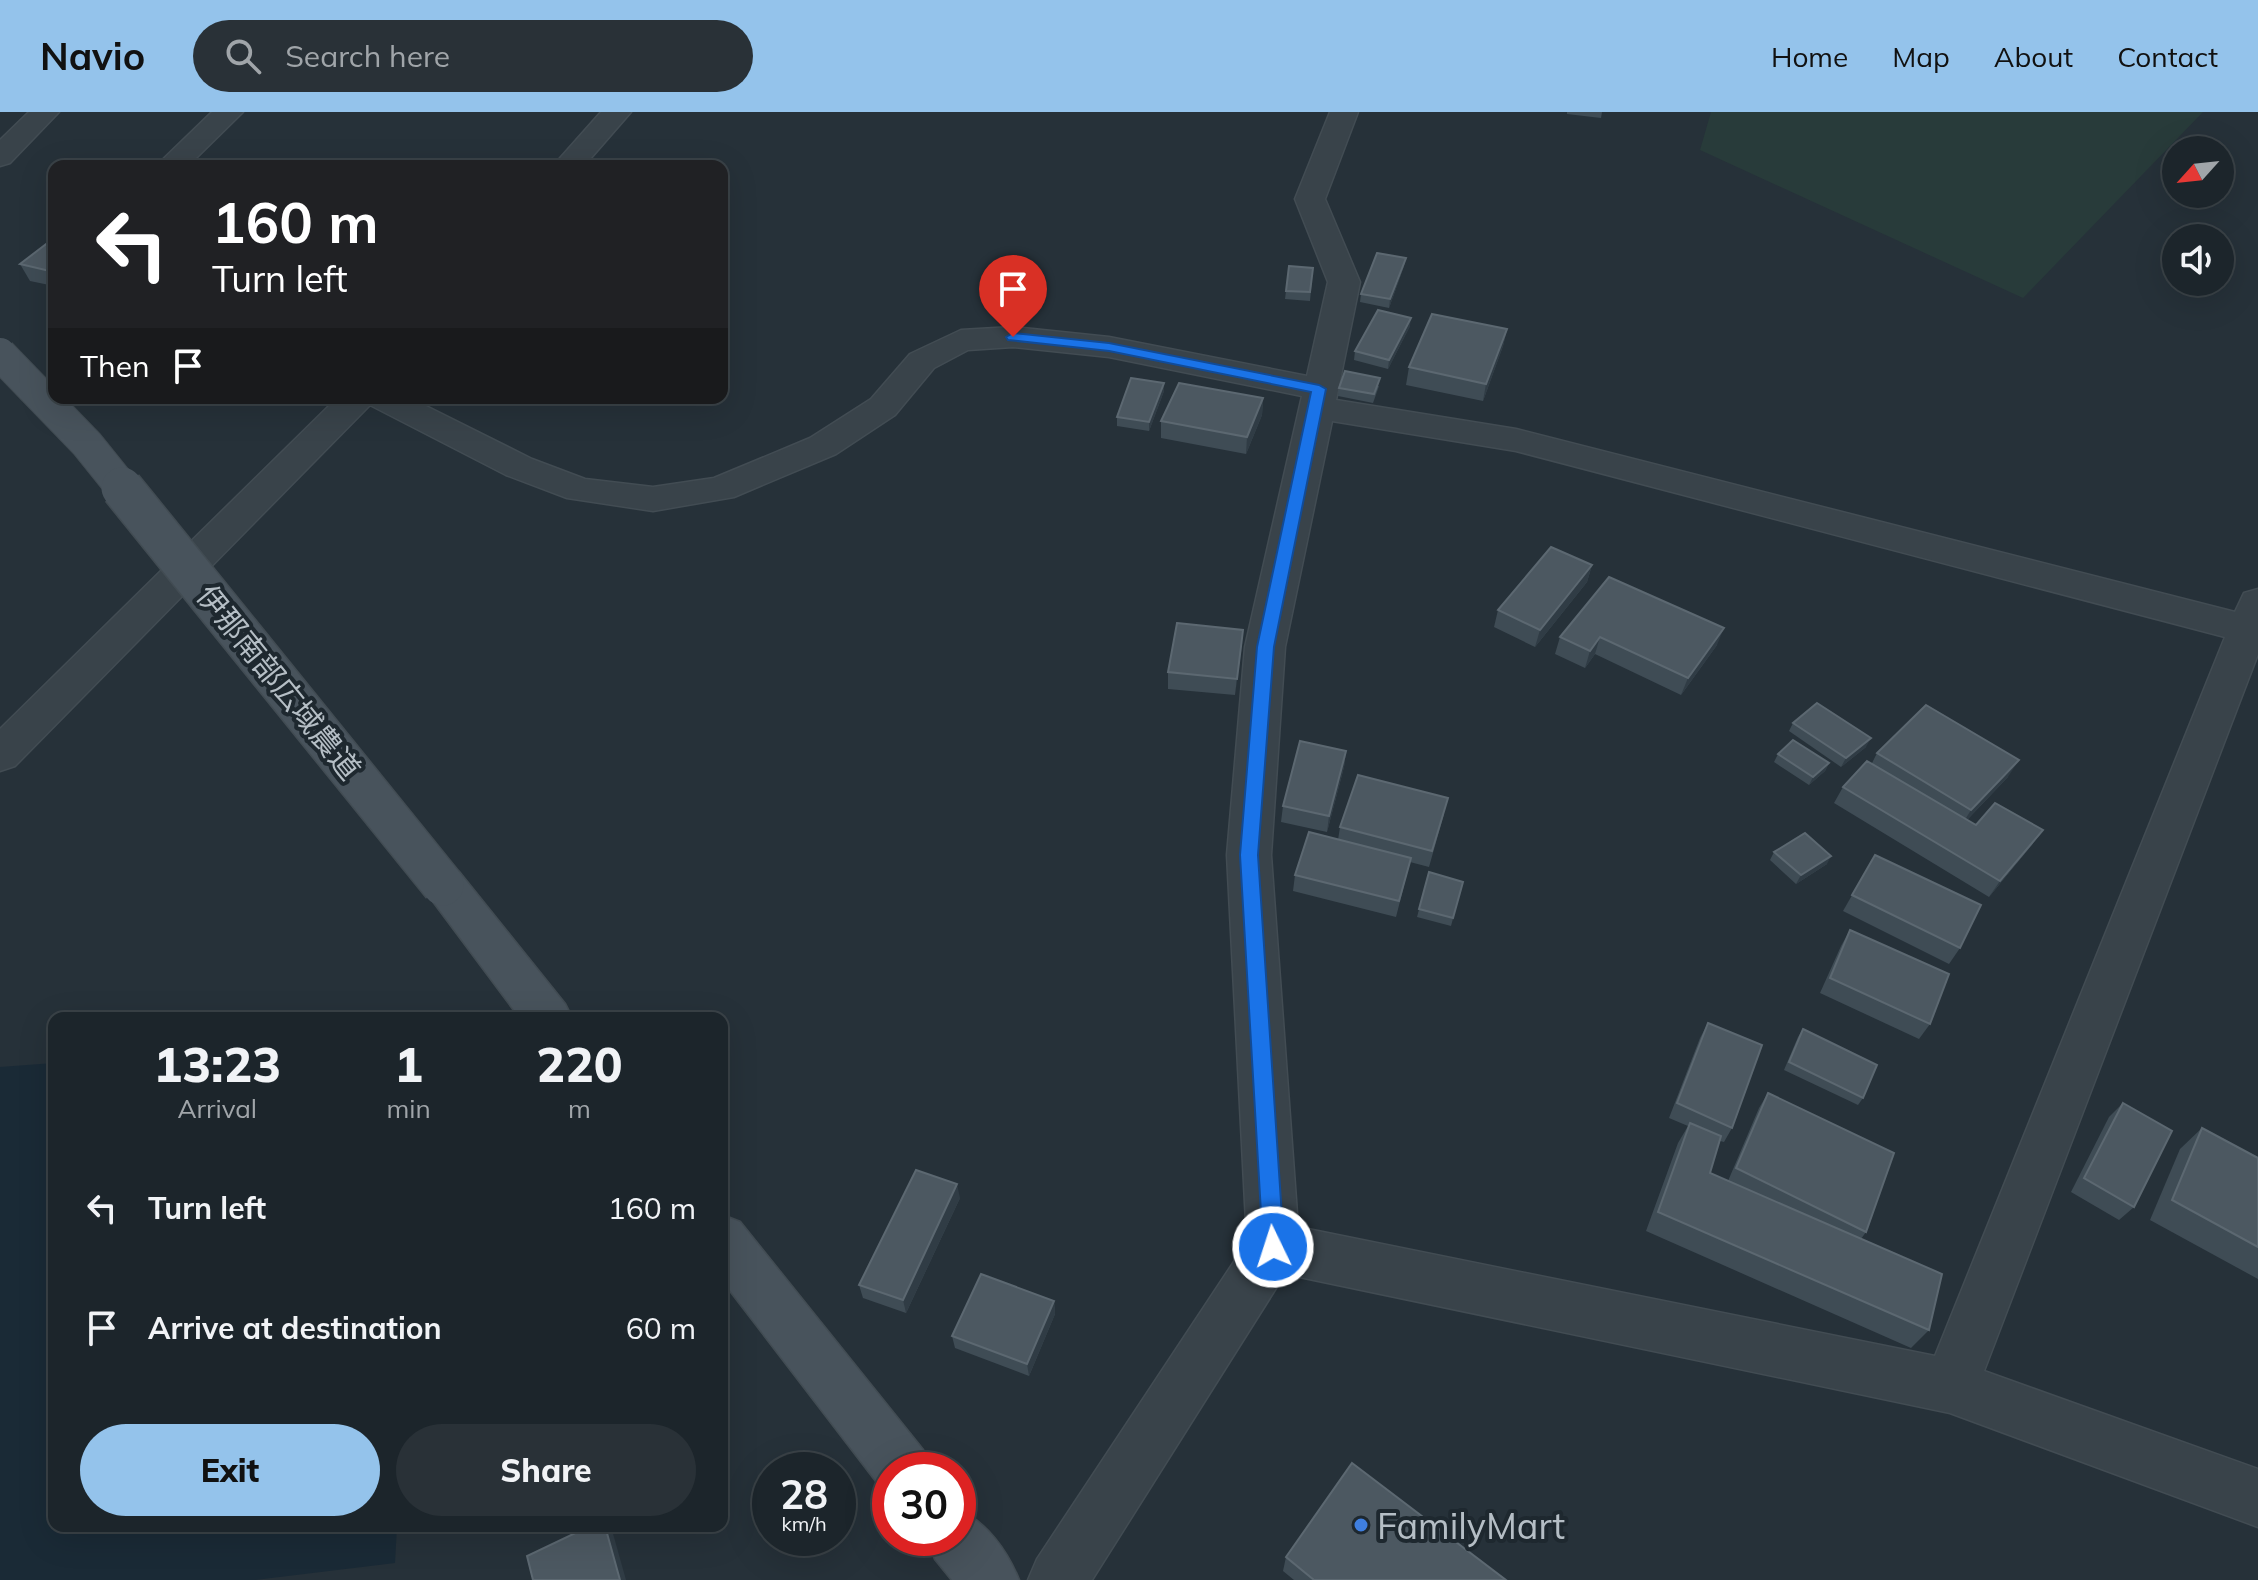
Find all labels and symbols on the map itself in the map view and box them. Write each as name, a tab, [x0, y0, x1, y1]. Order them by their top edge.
north arrow	[2162, 136, 2234, 208]
pin	[979, 255, 1047, 337]
street label: 伊那南部広域農道	[189, 577, 369, 787]
position arrow	[1231, 1205, 1315, 1289]
speed limit sign: 30	[872, 1452, 976, 1556]
place label: FamilyMart	[1377, 1503, 1565, 1548]
marker: FamilyMart	[1352, 1516, 1370, 1534]

